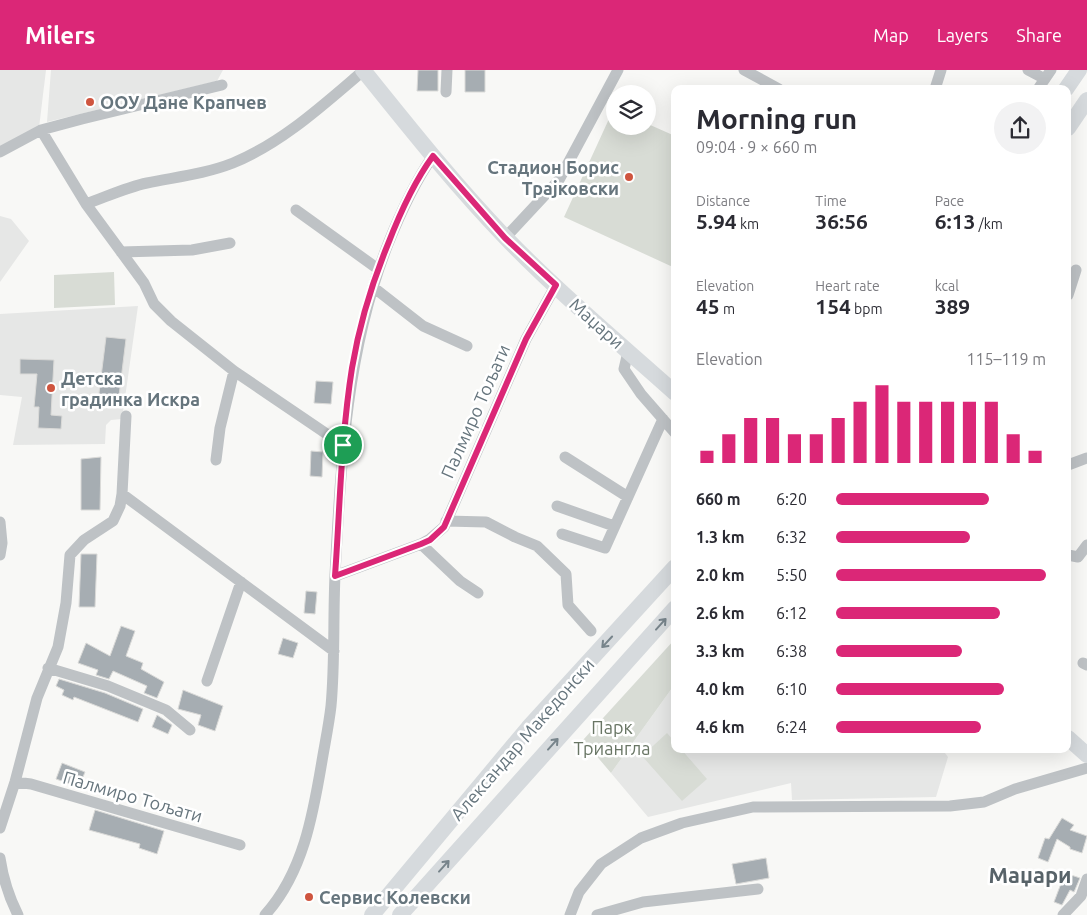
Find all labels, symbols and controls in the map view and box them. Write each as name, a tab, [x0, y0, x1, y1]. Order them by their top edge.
text: Milers	[25, 22, 95, 49]
text: Map	[873, 25, 909, 45]
text: Layers	[937, 25, 988, 45]
text: Share	[1016, 25, 1062, 45]
map controls	[606, 85, 656, 135]
button: layers	[606, 85, 656, 135]
place label: ООУ Дане Крапчев	[100, 92, 267, 112]
marker: ООУ Дане Крапчев	[84, 96, 96, 108]
button: share	[994, 102, 1046, 154]
text: Morning run	[696, 103, 857, 134]
text: 09:04 · 9 × 660 m	[696, 138, 817, 156]
place label: Стадион Борис Трајковски	[487, 157, 619, 198]
marker: Стадион Борис Трајковски	[623, 171, 635, 183]
text: Distance	[696, 193, 750, 209]
text: Time	[815, 193, 847, 209]
text: Pace	[935, 193, 964, 209]
text: 5.94	[696, 209, 737, 233]
text: 36:56	[815, 209, 868, 233]
text: 6:13	[935, 209, 975, 233]
text: km	[737, 216, 759, 232]
text: /km	[975, 216, 1003, 232]
text: Elevation	[696, 278, 754, 294]
text: Heart rate	[815, 278, 880, 294]
text: kcal	[935, 278, 959, 294]
street label: Маџари	[566, 294, 628, 352]
text: 45	[696, 294, 720, 318]
text: 154	[815, 294, 851, 318]
text: 389	[935, 294, 970, 318]
text: m	[720, 301, 735, 317]
text: bpm	[851, 301, 883, 317]
street label: Палмиро Тољати	[437, 341, 513, 481]
text: Elevation	[696, 350, 763, 368]
text: 115–119 m	[966, 350, 1046, 368]
place label: Детска градинка Искра	[61, 368, 200, 409]
marker: Детска градинка Искра	[45, 382, 57, 394]
pin	[322, 424, 364, 466]
icon: arrive	[329, 431, 357, 459]
text: 660 m	[696, 490, 741, 508]
text: 6:20	[776, 490, 807, 508]
text: 1.3 km	[696, 528, 745, 546]
text: 6:32	[776, 528, 807, 546]
text: 2.0 km	[696, 566, 745, 584]
text: 5:50	[776, 566, 807, 584]
text: 2.6 km	[696, 604, 745, 622]
text: 6:12	[776, 604, 807, 622]
one-way arrow	[655, 617, 667, 630]
one-way arrow	[601, 636, 613, 649]
text: 3.3 km	[696, 642, 745, 660]
text: 6:38	[776, 642, 807, 660]
street label: Александар Македонски	[446, 654, 598, 824]
text: 4.0 km	[696, 680, 745, 698]
text: 6:10	[776, 680, 807, 698]
park label: Парк Триангла	[573, 717, 651, 758]
text: 4.6 km	[696, 718, 745, 736]
text: 6:24	[776, 718, 807, 736]
one-way arrow	[547, 738, 559, 751]
street label: Палмиро Тољати	[61, 767, 205, 825]
one-way arrow	[439, 859, 450, 872]
district label: Маџари	[988, 862, 1072, 887]
place label: Сервис Колевски	[319, 887, 471, 907]
marker: Сервис Колевски	[303, 891, 315, 903]

